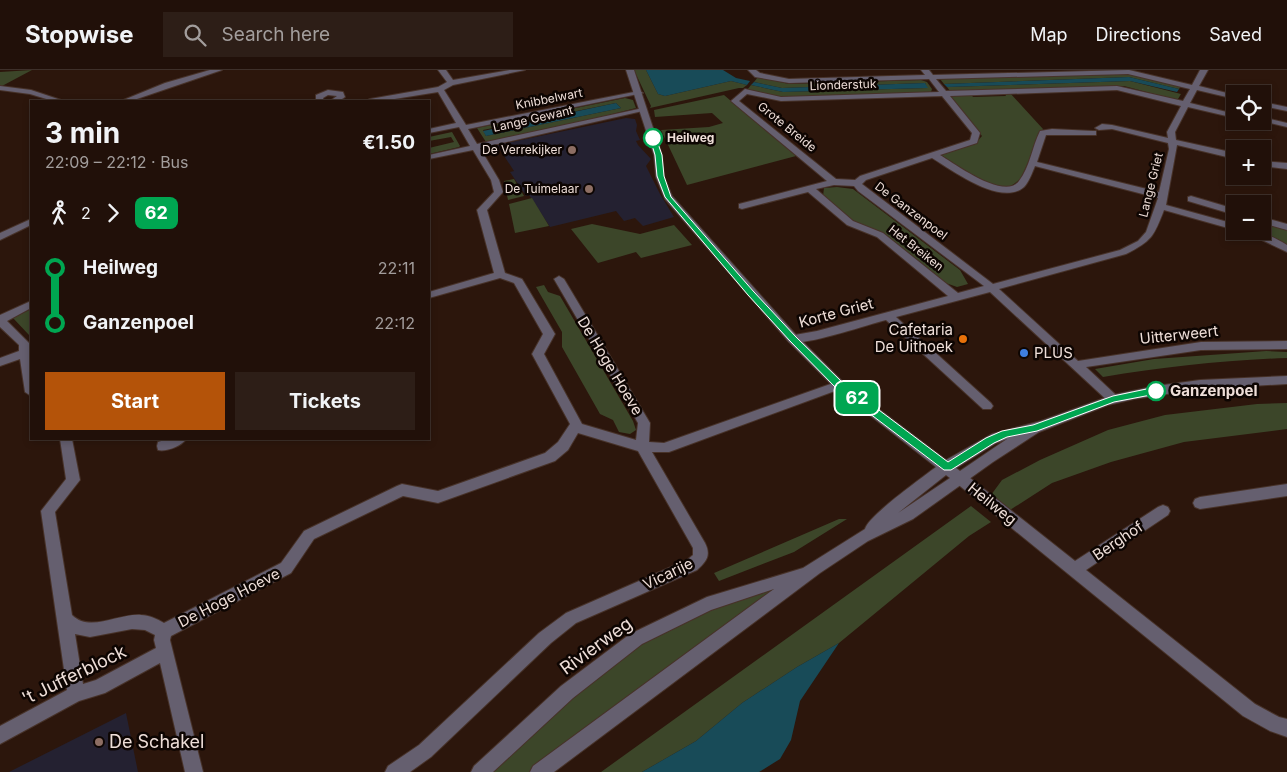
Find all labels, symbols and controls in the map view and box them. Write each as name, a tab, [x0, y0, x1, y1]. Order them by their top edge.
search box	[163, 12, 513, 57]
text: Stopwise	[25, 20, 133, 49]
icon: search	[181, 21, 209, 49]
text: Search here	[221, 23, 330, 46]
text: Map	[1030, 24, 1068, 45]
text: Directions	[1096, 24, 1181, 45]
text: Saved	[1209, 24, 1262, 45]
street label: Lionderstuk	[809, 76, 877, 93]
street label: Knibbelwart	[514, 85, 584, 112]
map controls	[1226, 85, 1271, 240]
button: locate	[1226, 85, 1271, 130]
street label: Grote Breide	[755, 98, 820, 155]
street label: Lange Gewant	[491, 102, 574, 135]
text: 3 min	[45, 116, 120, 150]
marker: Heilweg	[643, 128, 663, 148]
place label: Heilweg	[667, 130, 714, 145]
text: €1.50	[363, 131, 415, 154]
button: +	[1226, 140, 1271, 185]
place label: De Verrekijker	[482, 142, 562, 157]
marker: De Verrekijker	[566, 144, 578, 156]
street label: Lange Griet	[1135, 151, 1166, 219]
text: 22:09 – 22:12 · Bus	[45, 152, 189, 172]
street label: De Ganzenpoel	[872, 178, 950, 243]
place label: De Tuimelaar	[505, 181, 579, 196]
marker: De Tuimelaar	[583, 183, 595, 195]
button: −	[1226, 195, 1271, 240]
icon: walk	[45, 199, 73, 227]
icon: forward	[99, 199, 127, 227]
text: 62	[145, 202, 168, 223]
text: 2	[81, 203, 91, 223]
street label: Het Breiken	[886, 221, 947, 274]
text: Heilweg	[83, 256, 158, 279]
text: 22:11	[378, 258, 415, 278]
street label: Korte Griet	[796, 293, 875, 332]
text: Ganzenpoel	[83, 311, 194, 334]
text: 22:12	[375, 313, 415, 333]
street label: De Hoge Hoeve	[574, 313, 647, 418]
place label: Cafetaria De Uithoek	[875, 320, 954, 356]
street label: Uitterweert	[1139, 321, 1219, 348]
marker: Cafetaria De Uithoek	[957, 333, 969, 345]
place label: PLUS	[1034, 343, 1073, 362]
marker: PLUS	[1018, 347, 1030, 359]
button: Start	[45, 372, 225, 430]
button: Tickets	[235, 372, 415, 430]
marker: Ganzenpoel	[1146, 381, 1166, 401]
place label: Ganzenpoel	[1170, 381, 1258, 400]
line badge: 62	[834, 382, 880, 414]
text: 62	[845, 387, 869, 408]
street label: Heilweg	[964, 478, 1020, 529]
street label: Berghof	[1089, 517, 1147, 564]
street label: Vicarije	[640, 553, 696, 594]
street label: De Hoge Hoeve	[175, 564, 283, 631]
street label: Rivierweg	[556, 612, 636, 679]
street label: 't Jufferblock	[18, 640, 129, 709]
place label: De Schakel	[109, 731, 204, 752]
marker: De Schakel	[93, 736, 105, 748]

